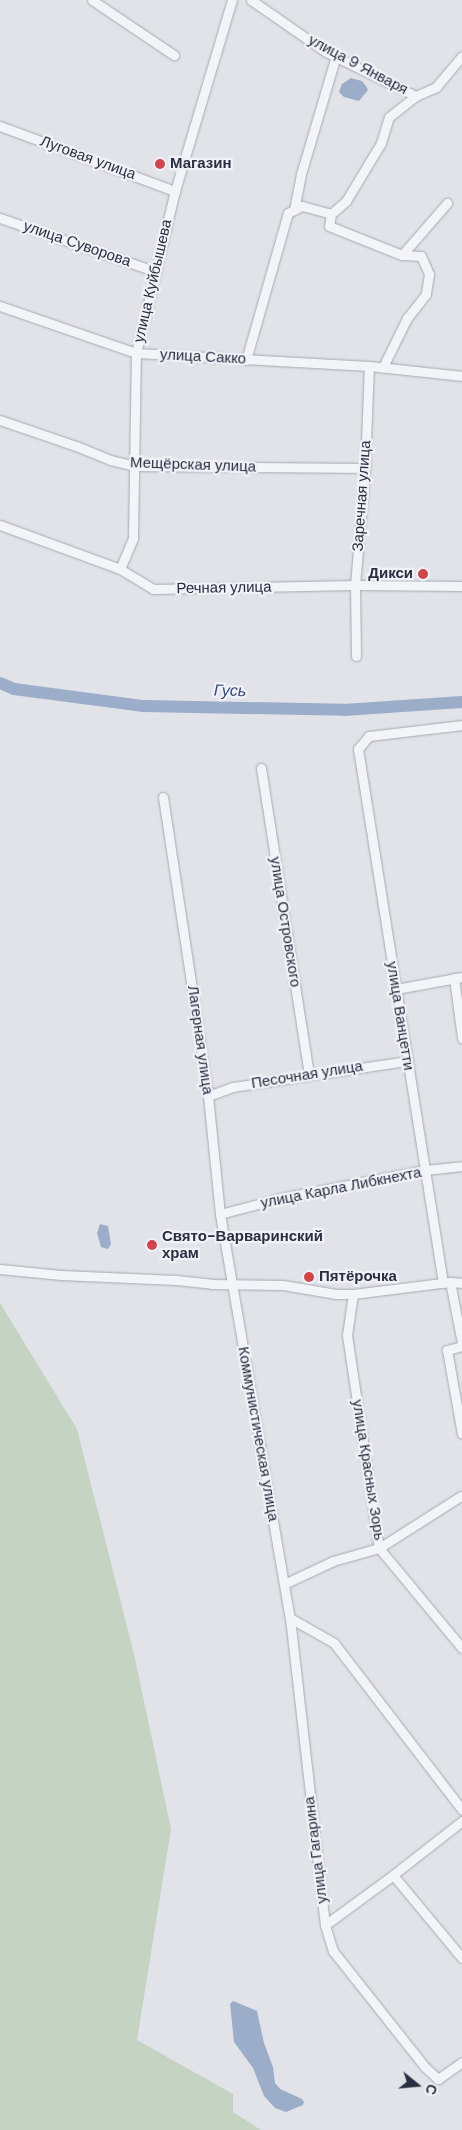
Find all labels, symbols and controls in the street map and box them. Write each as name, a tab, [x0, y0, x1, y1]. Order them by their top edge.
street label: улица 9 Января	[305, 31, 411, 99]
street label: Луговая улица	[38, 132, 138, 184]
place label: Магазин	[170, 155, 232, 173]
marker: Магазин	[154, 158, 166, 170]
street label: улица Суворова	[21, 217, 133, 271]
street label: улица Куйбышева	[130, 218, 176, 344]
street label: улица Сакко	[159, 346, 247, 368]
street label: Заречная улица	[349, 440, 375, 552]
street label: Мещёрская улица	[130, 454, 256, 476]
place label: Дикси	[368, 565, 413, 583]
marker: Дикси	[417, 568, 429, 580]
street label: Речная улица	[176, 578, 272, 598]
water label: Гусь	[214, 681, 246, 701]
street label: улица Островского	[266, 856, 304, 988]
street label: улица Ванцетти	[382, 960, 418, 1072]
street label: Лагерная улица	[183, 984, 217, 1096]
street label: Песочная улица	[250, 1057, 364, 1093]
street label: улица Карла Либкнехта	[259, 1164, 423, 1212]
place label: Свято-Варваринский храм	[162, 1227, 323, 1262]
marker: Свято-Варваринский храм	[146, 1239, 158, 1251]
place label: Пятёрочка	[319, 1268, 397, 1286]
marker: Пятёрочка	[303, 1271, 315, 1283]
street label: Коммунистическая улица	[234, 1345, 282, 1523]
street label: улица Красных Зорь	[348, 1398, 388, 1542]
street label: улица Гагарина	[301, 1795, 331, 1905]
north arrow	[392, 2060, 442, 2110]
text: С	[421, 2082, 441, 2097]

